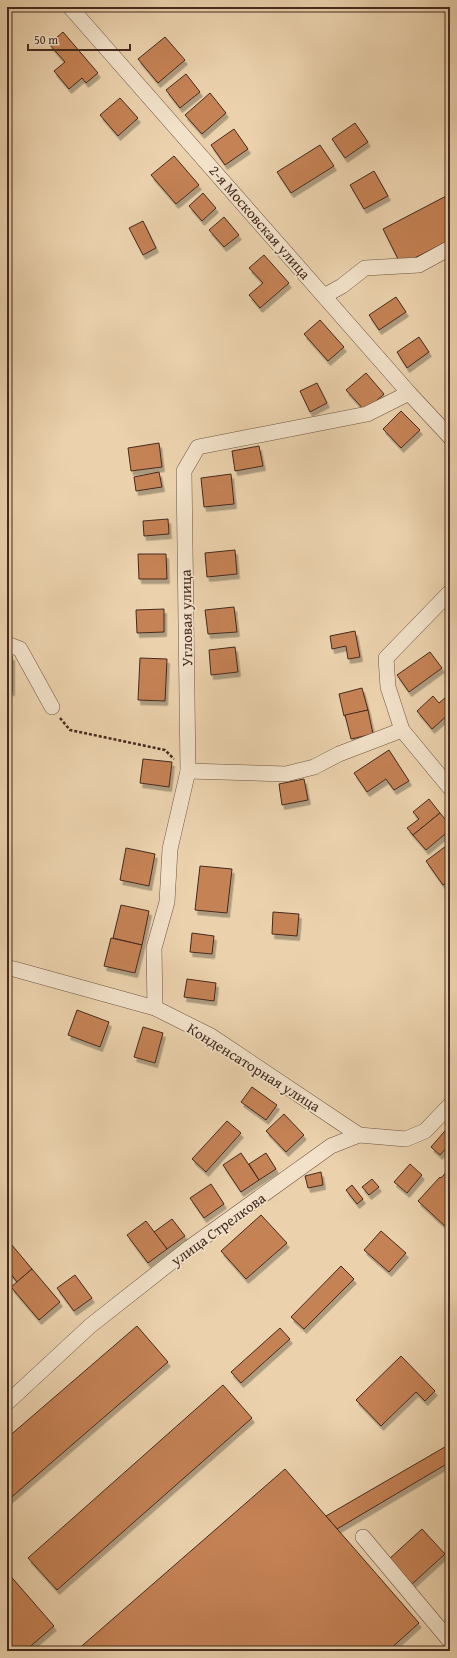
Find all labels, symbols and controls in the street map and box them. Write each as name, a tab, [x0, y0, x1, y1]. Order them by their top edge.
scale bar	[28, 26, 130, 52]
text: 50 m	[34, 31, 58, 48]
street label: 2-я Московская улица	[204, 160, 316, 284]
street label: Угловая улица	[175, 568, 197, 667]
street label: Конденсаторная улица	[183, 1017, 325, 1117]
street label: улица Стрелкова	[165, 1187, 270, 1271]

